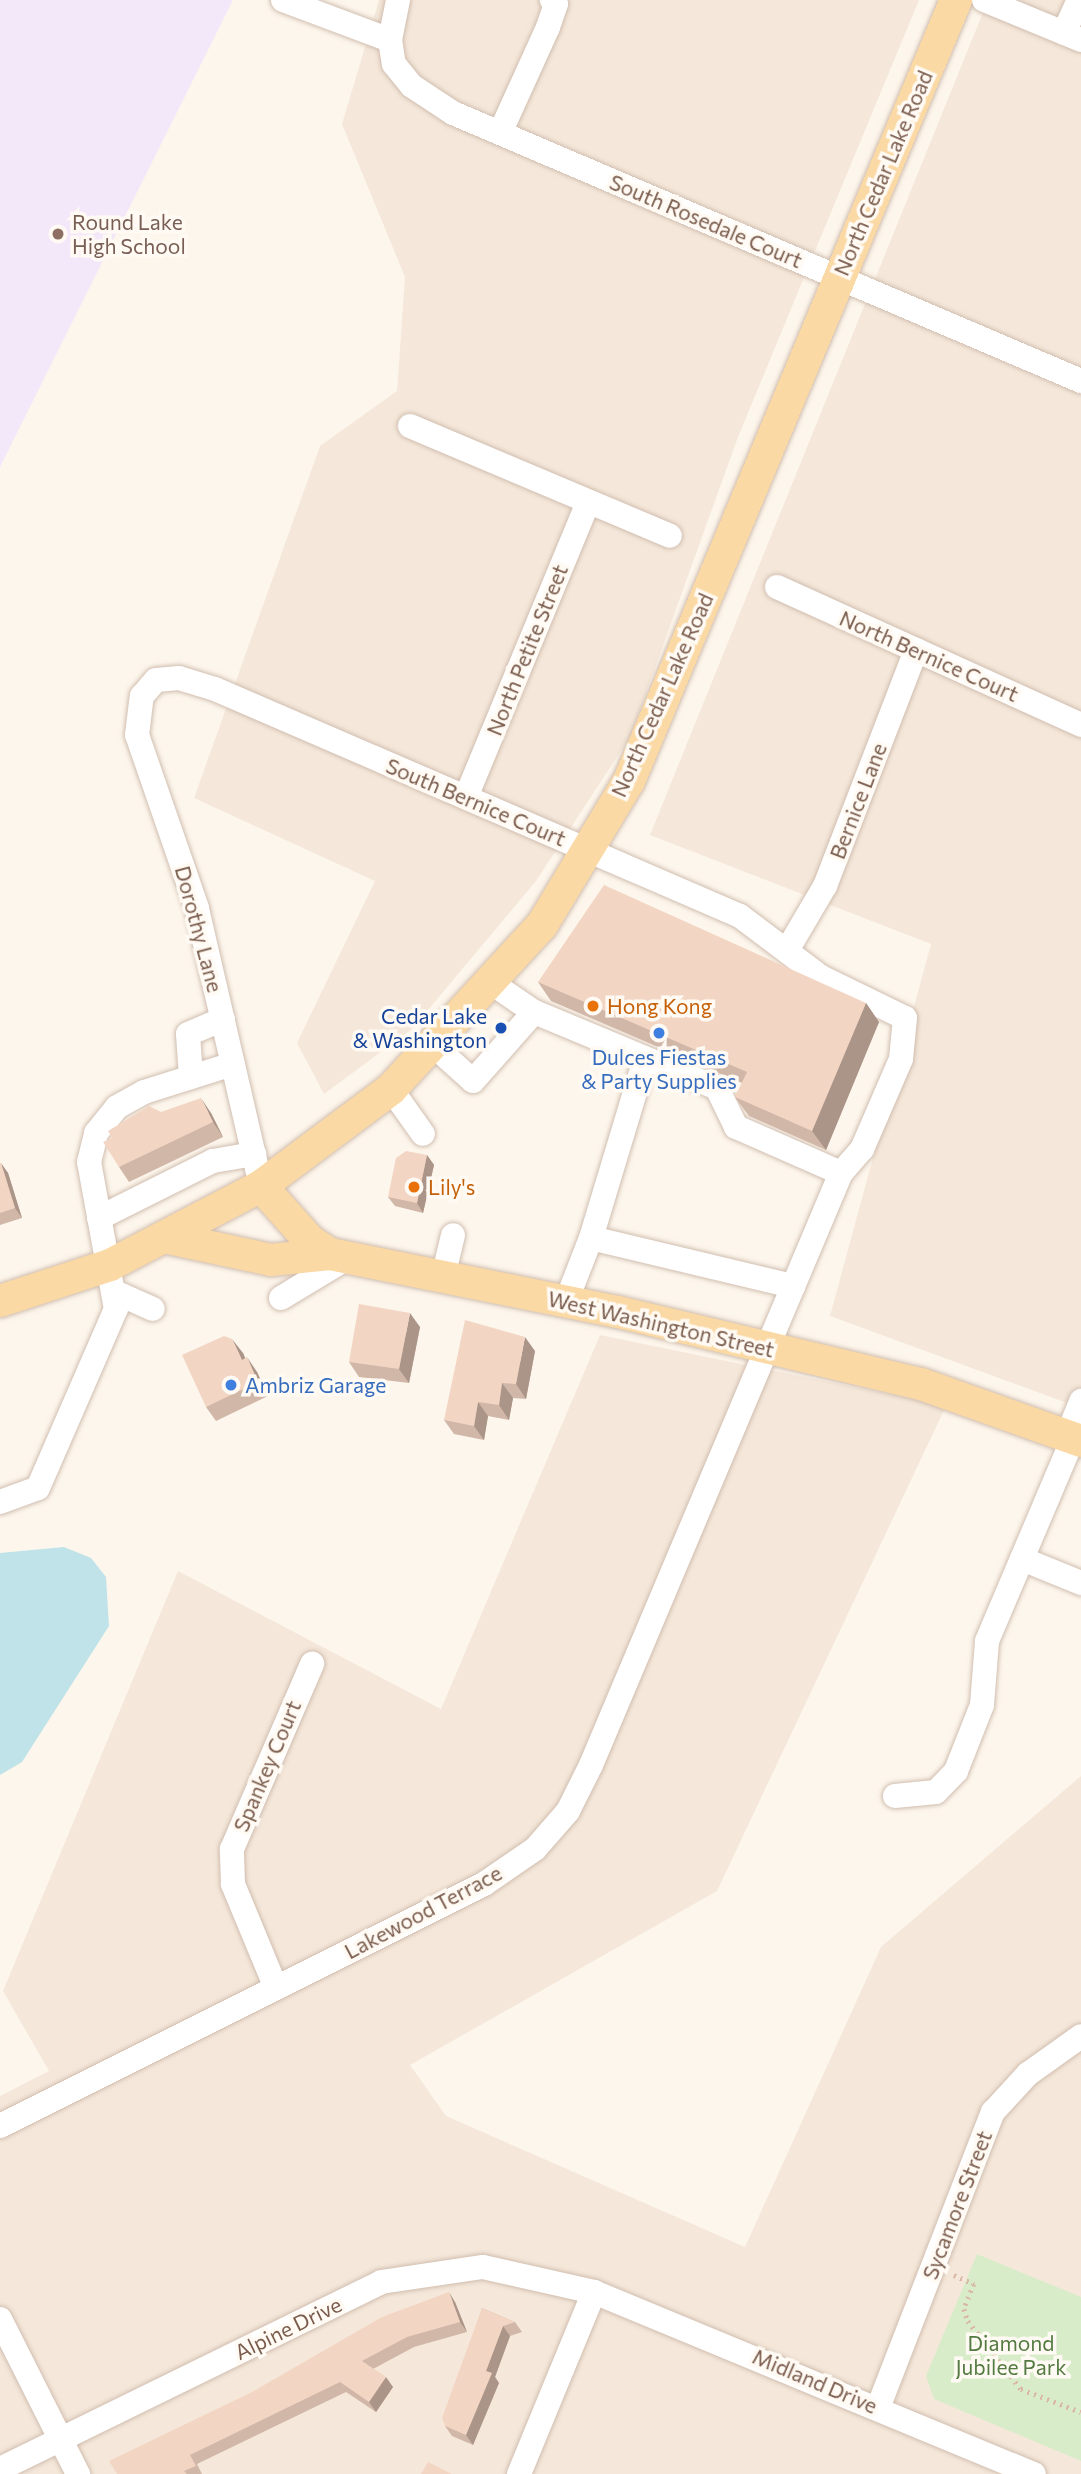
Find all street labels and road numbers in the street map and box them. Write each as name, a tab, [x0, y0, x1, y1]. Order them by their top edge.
street label: North Cedar Lake Road	[828, 67, 938, 279]
street label: South Rosedale Court	[606, 169, 806, 273]
street label: North Petite Street	[481, 561, 573, 739]
street label: North Cedar Lake Road	[606, 589, 718, 801]
street label: North Bernice Court	[836, 605, 1022, 707]
street label: Bernice Lane	[824, 740, 892, 862]
street label: South Bernice Court	[382, 753, 570, 851]
street label: Dorothy Lane	[170, 863, 228, 995]
street label: West Washington Street	[545, 1286, 777, 1362]
street label: Spankey Court	[228, 1697, 306, 1835]
street label: Lakewood Terrace	[340, 1860, 506, 1964]
street label: Sycamore Street	[917, 2127, 997, 2283]
street label: Alpine Drive	[231, 2291, 345, 2365]
street label: Midland Drive	[749, 2343, 881, 2419]

